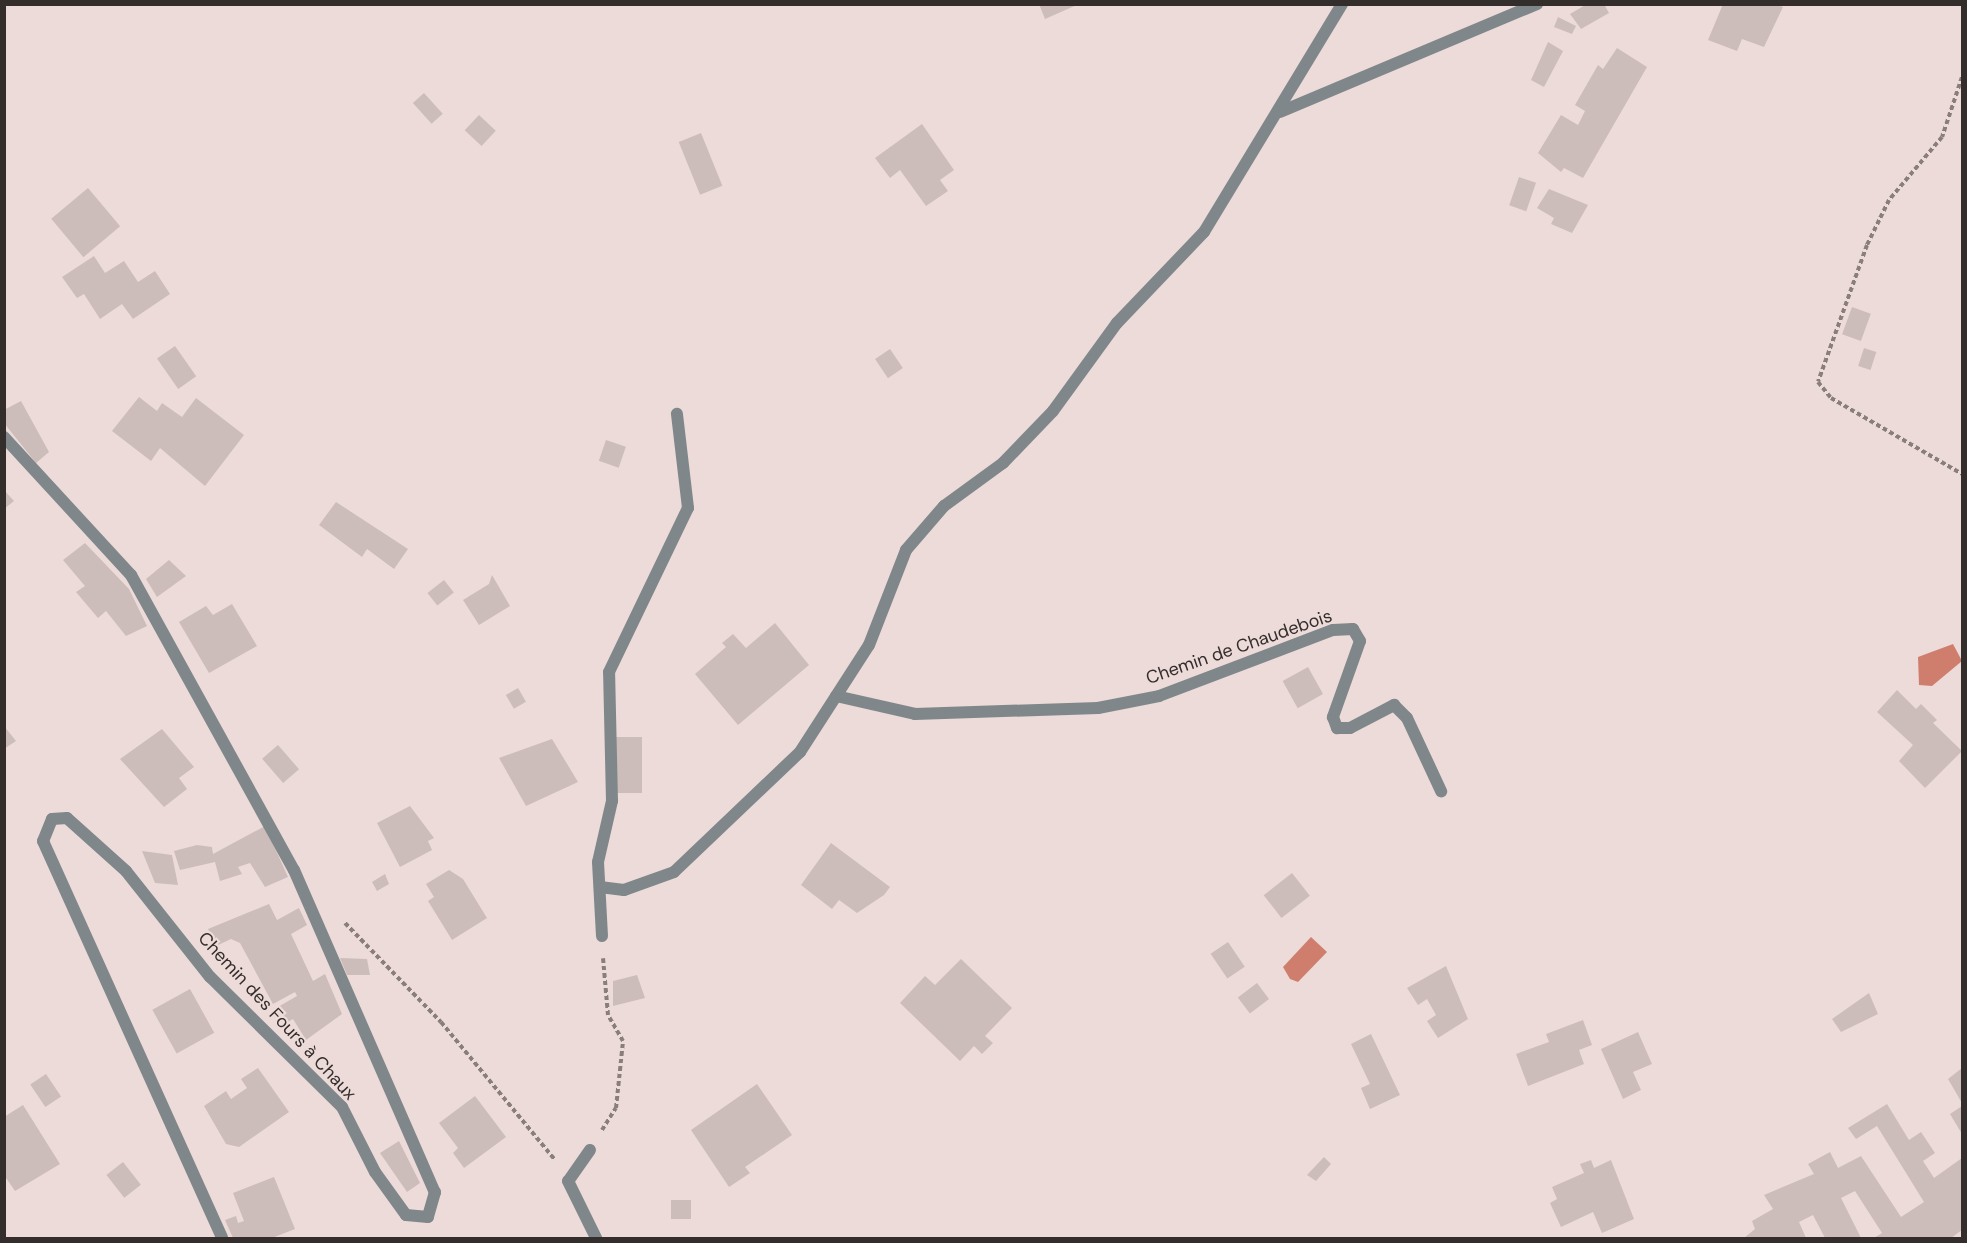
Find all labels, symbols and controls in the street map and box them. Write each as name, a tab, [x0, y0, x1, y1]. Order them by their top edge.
street label: Chemin de Chaudebois	[1143, 605, 1335, 689]
street label: Chemin des Fours à Chaux	[193, 927, 361, 1105]

